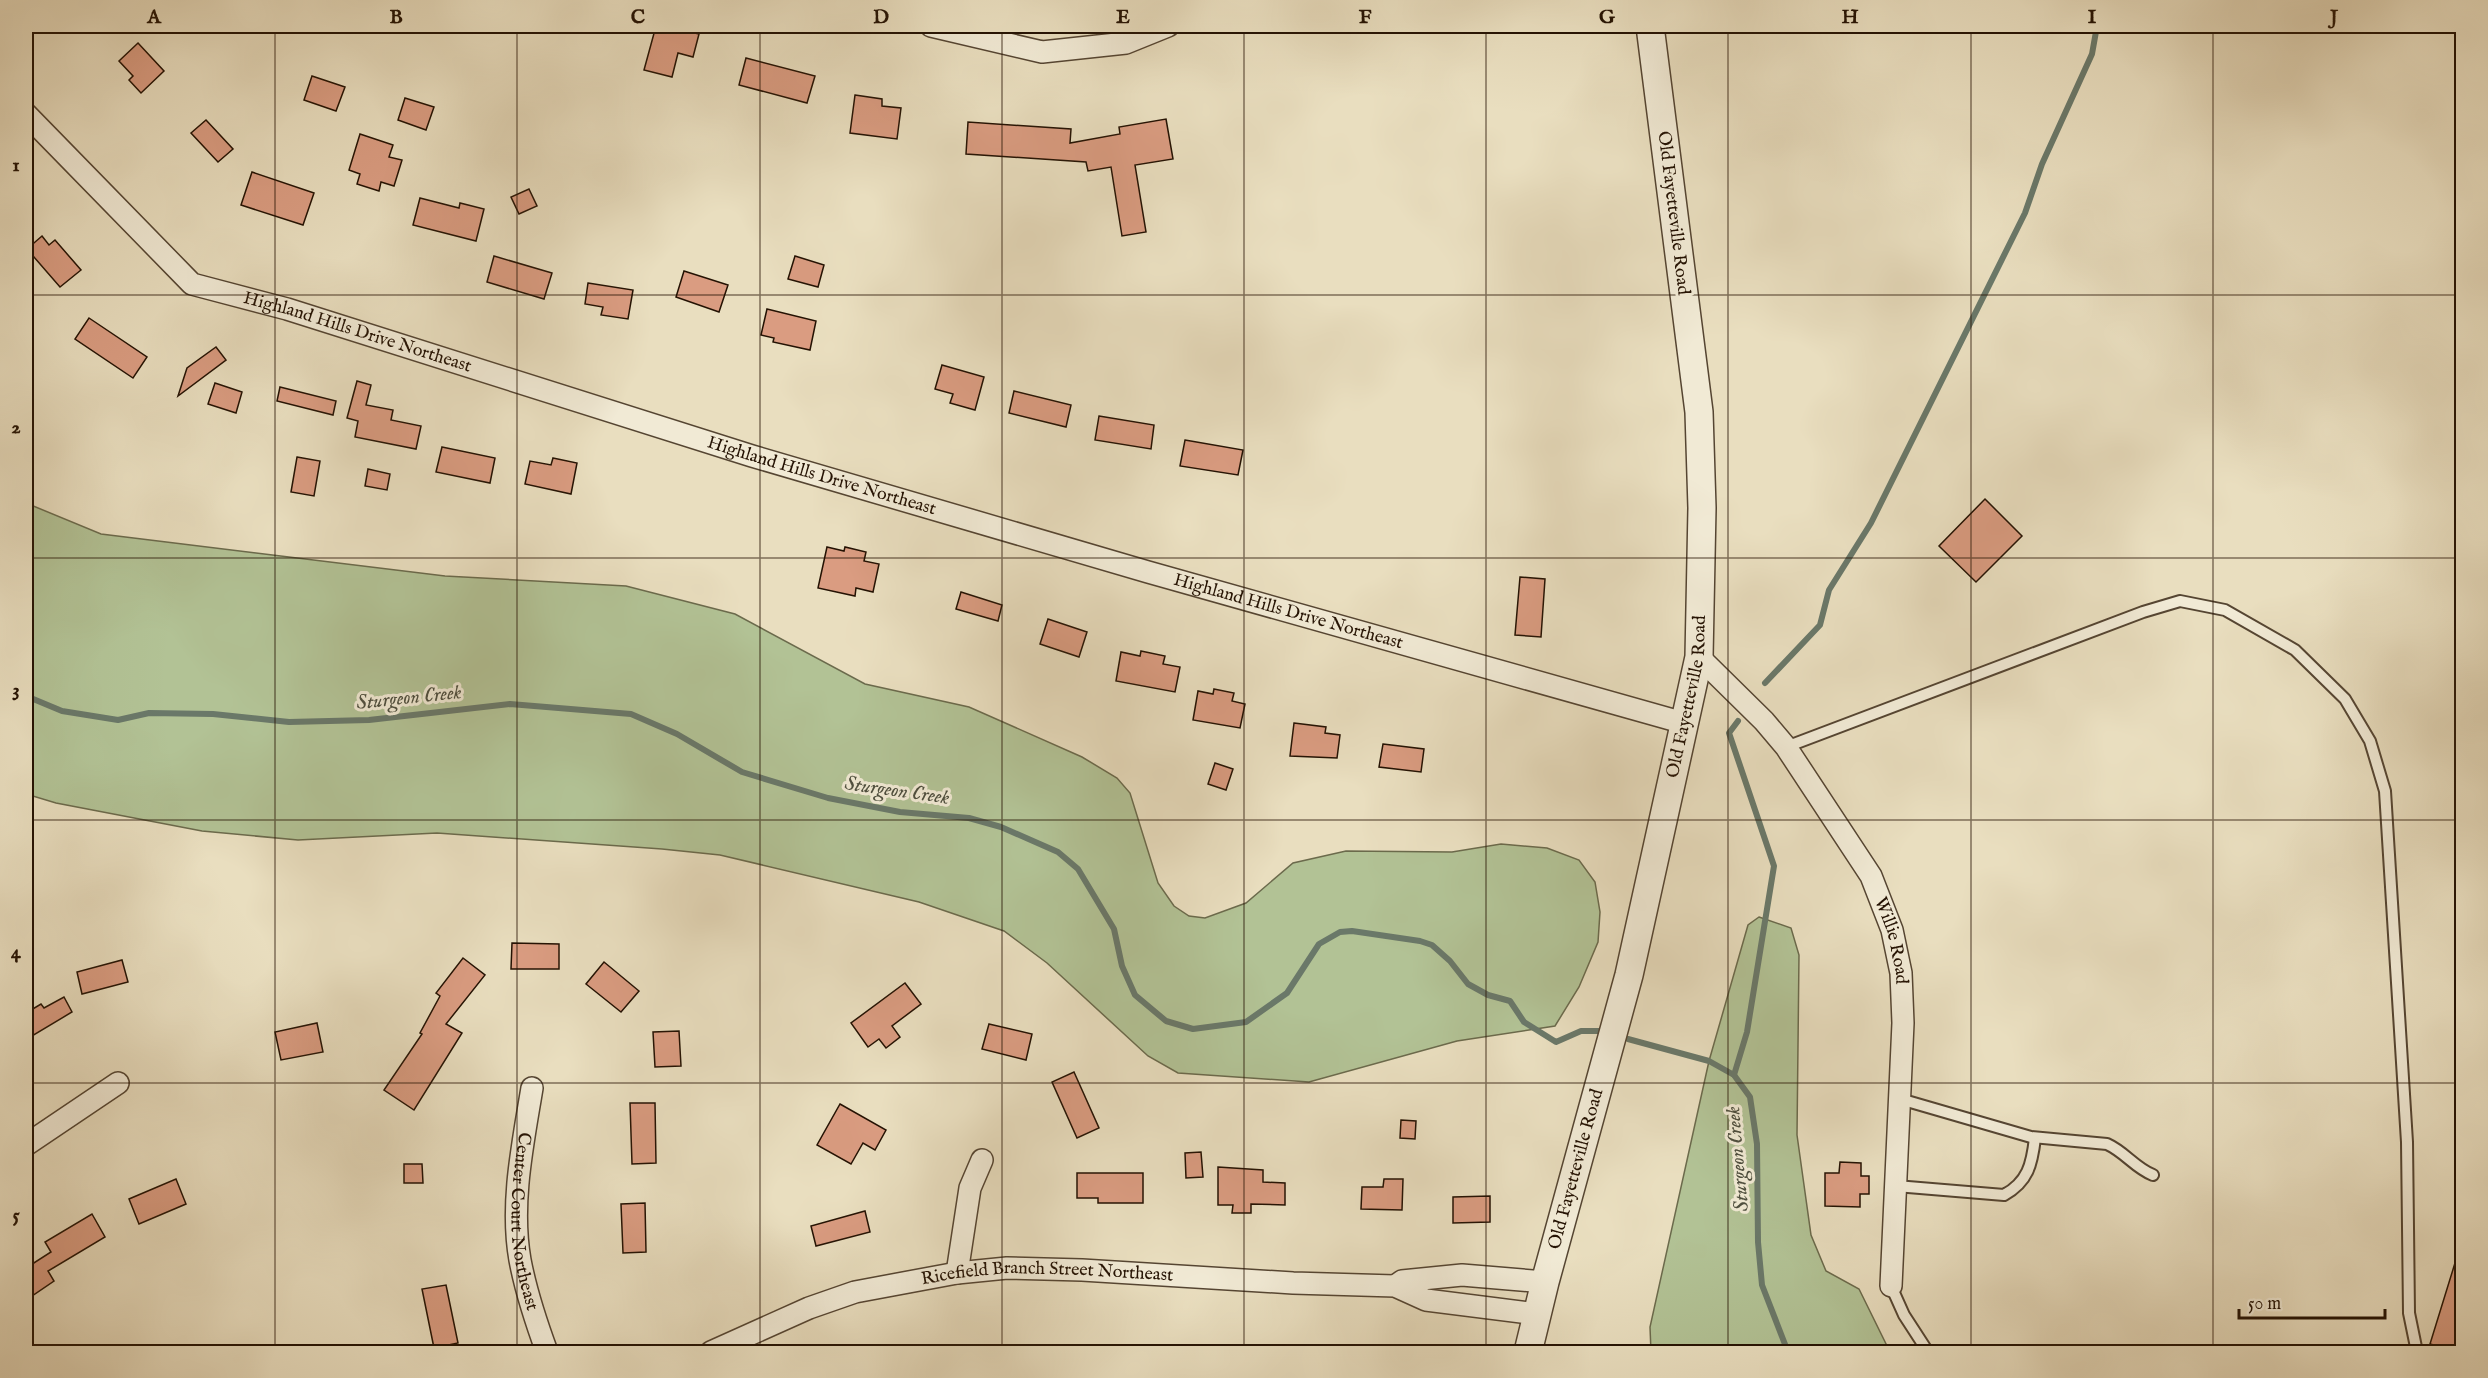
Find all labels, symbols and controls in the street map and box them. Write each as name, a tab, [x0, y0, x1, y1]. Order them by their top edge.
text: A	[146, 5, 162, 30]
text: B	[389, 5, 403, 30]
text: C	[631, 5, 645, 30]
text: D	[873, 5, 889, 30]
text: E	[1116, 5, 1130, 30]
text: F	[1359, 5, 1372, 30]
text: G	[1599, 5, 1616, 30]
text: H	[1841, 5, 1859, 30]
text: I	[2088, 5, 2097, 30]
text: J	[2327, 5, 2339, 30]
street label: Old Fayetteville Road	[1652, 130, 1695, 297]
text: 1	[12, 153, 20, 178]
street label: Highland Hills Drive Northeast	[241, 287, 474, 378]
text: 2	[11, 415, 21, 440]
street label: Highland Hills Drive Northeast	[704, 431, 939, 521]
street label: Highland Hills Drive Northeast	[1171, 568, 1406, 655]
street label: Old Fayetteville Road	[1661, 615, 1711, 780]
text: 3	[12, 678, 20, 703]
water label: Sturgeon Creek	[355, 680, 463, 717]
water label: Sturgeon Creek	[843, 771, 951, 812]
street label: Willie Road	[1869, 894, 1913, 985]
text: 4	[11, 940, 22, 965]
street label: Old Fayetteville Road	[1543, 1086, 1609, 1252]
water label: Sturgeon Creek	[1721, 1105, 1756, 1213]
street label: Center Court Northeast	[505, 1131, 544, 1313]
text: 5	[12, 1203, 20, 1228]
street label: Ricefield Branch Street Northeast	[919, 1256, 1174, 1291]
scale bar	[2239, 1282, 2384, 1320]
text: 50 m	[2248, 1293, 2281, 1316]

